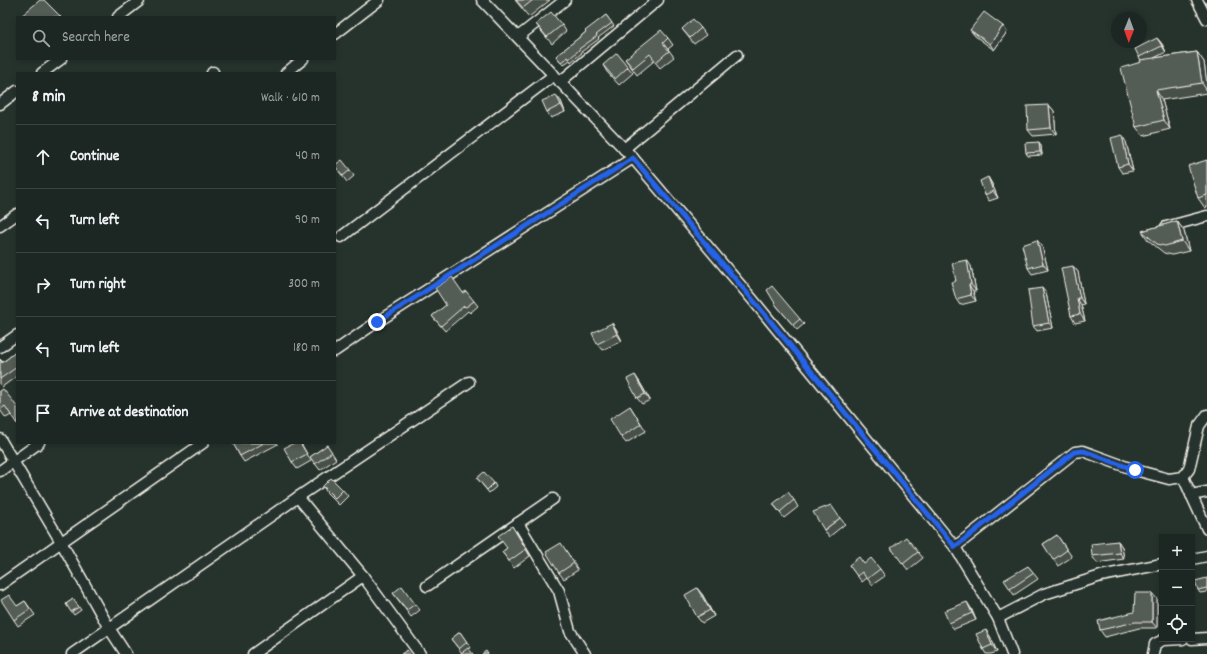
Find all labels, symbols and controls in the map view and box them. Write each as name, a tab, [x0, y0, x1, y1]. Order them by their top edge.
north arrow	[1111, 12, 1147, 48]
search box	[16, 16, 336, 60]
icon: search	[30, 27, 52, 49]
text: Search here	[62, 27, 130, 49]
text: 8 min	[32, 86, 65, 110]
text: Walk · 610 m	[261, 89, 320, 108]
icon: ahead	[32, 146, 54, 168]
text: Continue	[70, 146, 119, 168]
text: 40 m	[296, 147, 320, 166]
icon: left	[32, 210, 54, 232]
text: Turn left	[70, 210, 119, 232]
text: 90 m	[295, 211, 320, 230]
icon: right	[32, 274, 54, 296]
text: Turn right	[70, 274, 126, 296]
text: 300 m	[288, 275, 320, 294]
route end	[368, 313, 386, 331]
icon: left	[32, 338, 54, 360]
text: Turn left	[70, 338, 119, 360]
text: 180 m	[293, 339, 320, 358]
icon: arrive	[32, 402, 54, 424]
text: Arrive at destination	[70, 402, 188, 424]
route start	[1126, 461, 1144, 479]
map controls	[1159, 534, 1195, 642]
button: +	[1159, 534, 1195, 570]
button: −	[1159, 570, 1195, 606]
button: locate	[1159, 606, 1195, 642]

